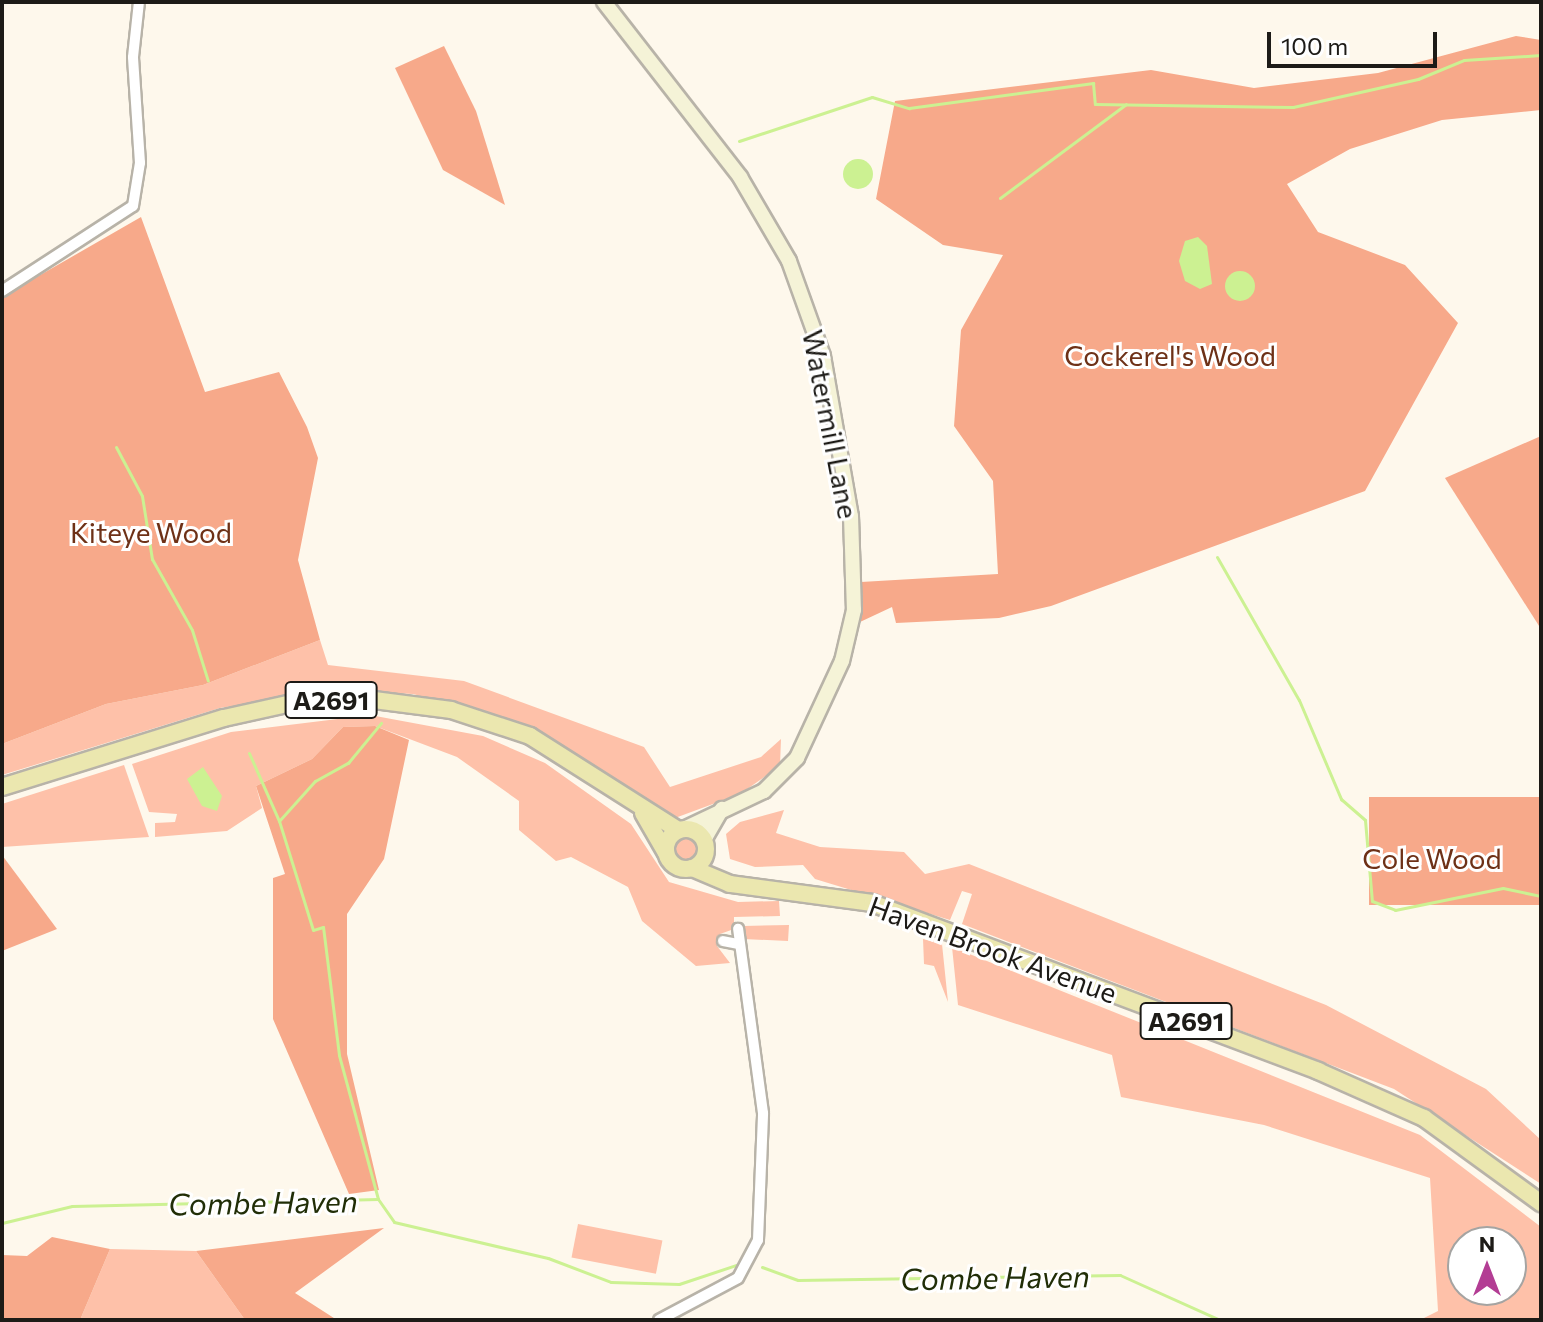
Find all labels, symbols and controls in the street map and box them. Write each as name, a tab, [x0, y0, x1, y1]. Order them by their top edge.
scale bar	[1271, 16, 1441, 66]
text: 100 m	[1281, 31, 1348, 60]
street label: Watermill Lane	[796, 327, 866, 521]
park label: Cockerel's Wood	[1064, 338, 1276, 372]
park label: Kiteye Wood	[70, 515, 232, 549]
road number: A2691	[283, 678, 379, 722]
park label: Cole Wood	[1362, 841, 1502, 875]
street label: Haven Brook Avenue	[864, 888, 1122, 1010]
road number: A2691	[1138, 999, 1234, 1043]
water label: Combe Haven	[168, 1182, 358, 1222]
north arrow	[1447, 1226, 1527, 1306]
text: N	[1479, 1230, 1495, 1257]
water label: Combe Haven	[900, 1257, 1090, 1297]

